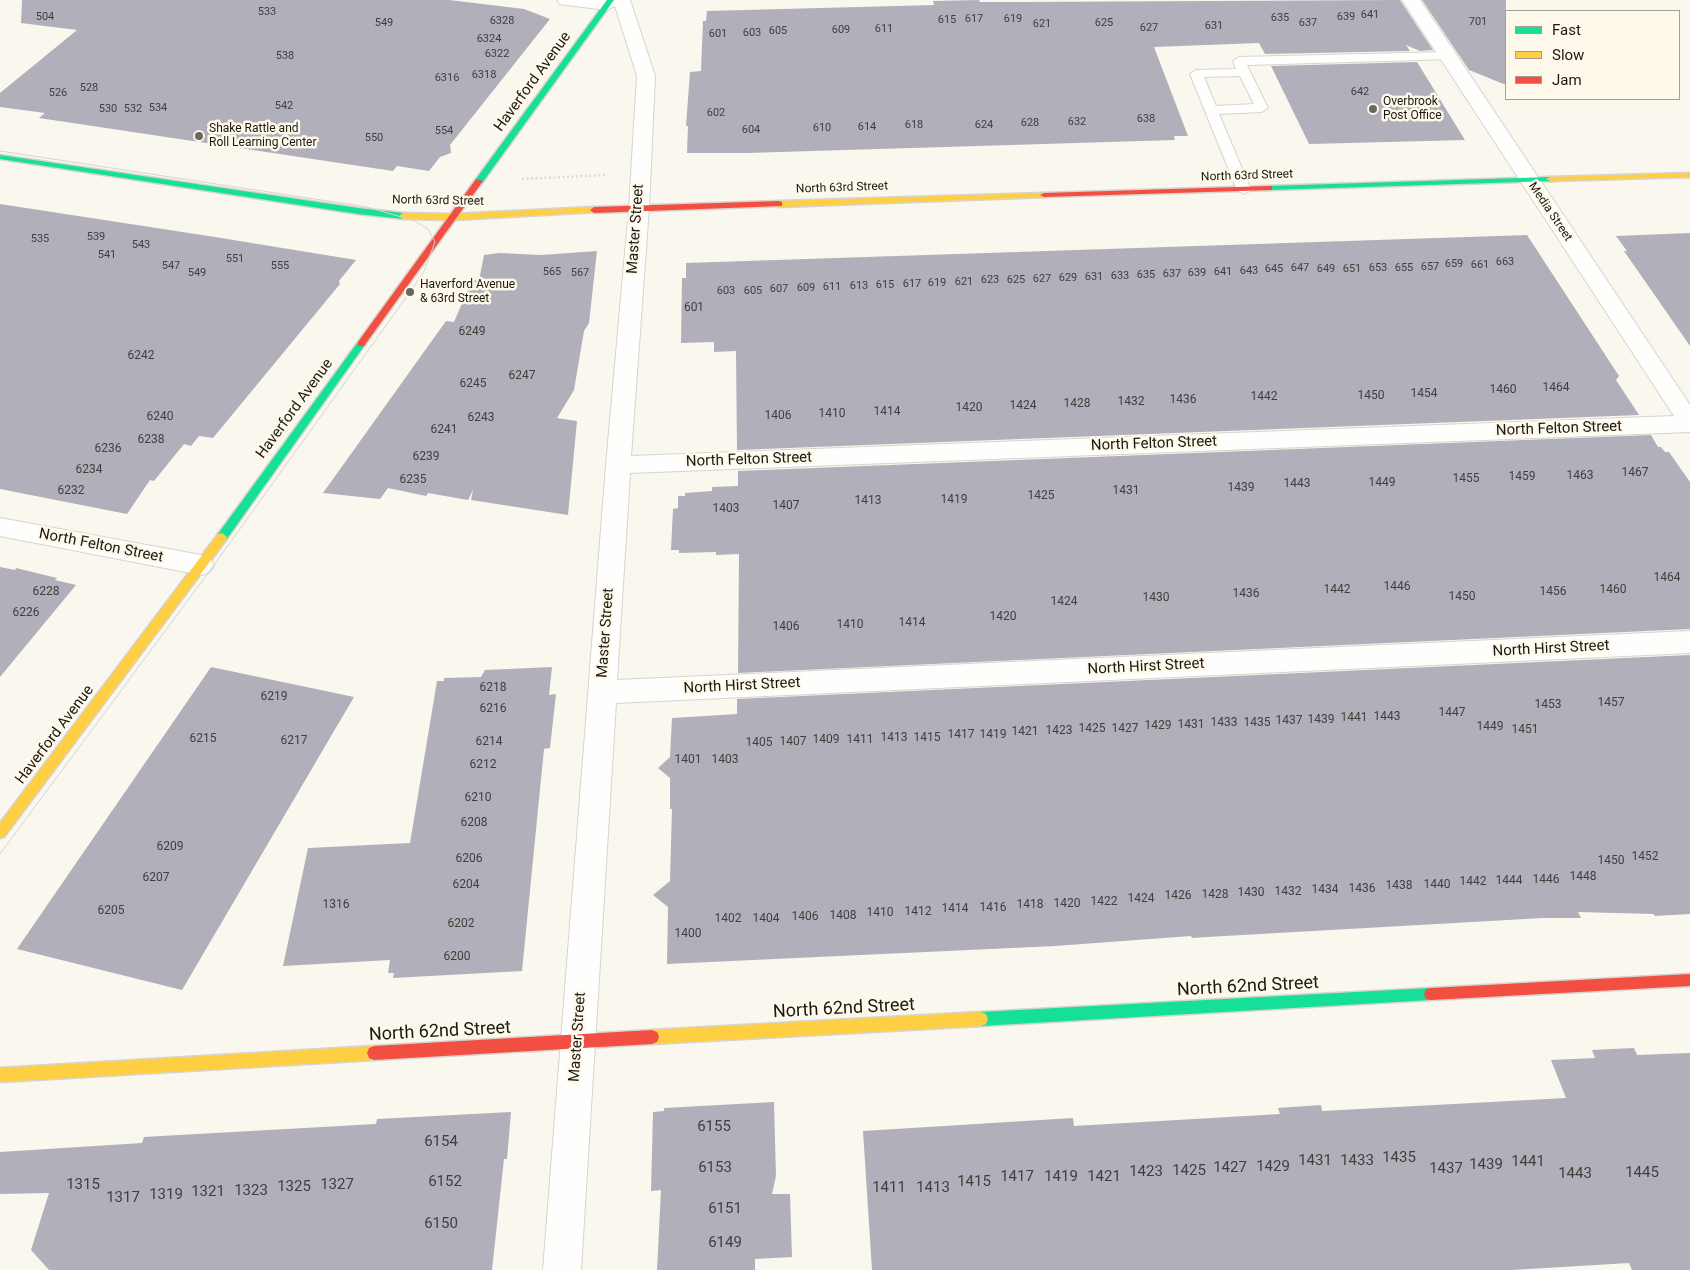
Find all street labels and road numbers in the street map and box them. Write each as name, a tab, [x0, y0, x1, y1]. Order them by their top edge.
street label: Haverford Avenue	[491, 29, 575, 135]
street label: North 63rd Street	[1201, 167, 1293, 185]
street label: North 63rd Street	[796, 179, 888, 197]
street label: Media Street	[1525, 180, 1575, 244]
street label: Master Street	[624, 183, 648, 275]
street label: North 63rd Street	[392, 193, 484, 209]
street label: Haverford Avenue	[253, 356, 337, 462]
street label: North Felton Street	[1496, 418, 1622, 440]
street label: North Felton Street	[1091, 433, 1217, 455]
street label: North Felton Street	[686, 449, 812, 471]
street label: North Felton Street	[37, 525, 165, 567]
street label: Master Street	[594, 587, 618, 679]
street label: North Hirst Street	[1492, 637, 1610, 661]
street label: North Hirst Street	[1087, 655, 1205, 679]
street label: North Hirst Street	[683, 674, 801, 698]
street label: Haverford Avenue	[12, 682, 98, 788]
street label: North 62nd Street	[1176, 972, 1320, 1002]
street label: Master Street	[566, 991, 590, 1083]
street label: North 62nd Street	[772, 994, 916, 1024]
street label: North 62nd Street	[368, 1017, 512, 1047]

